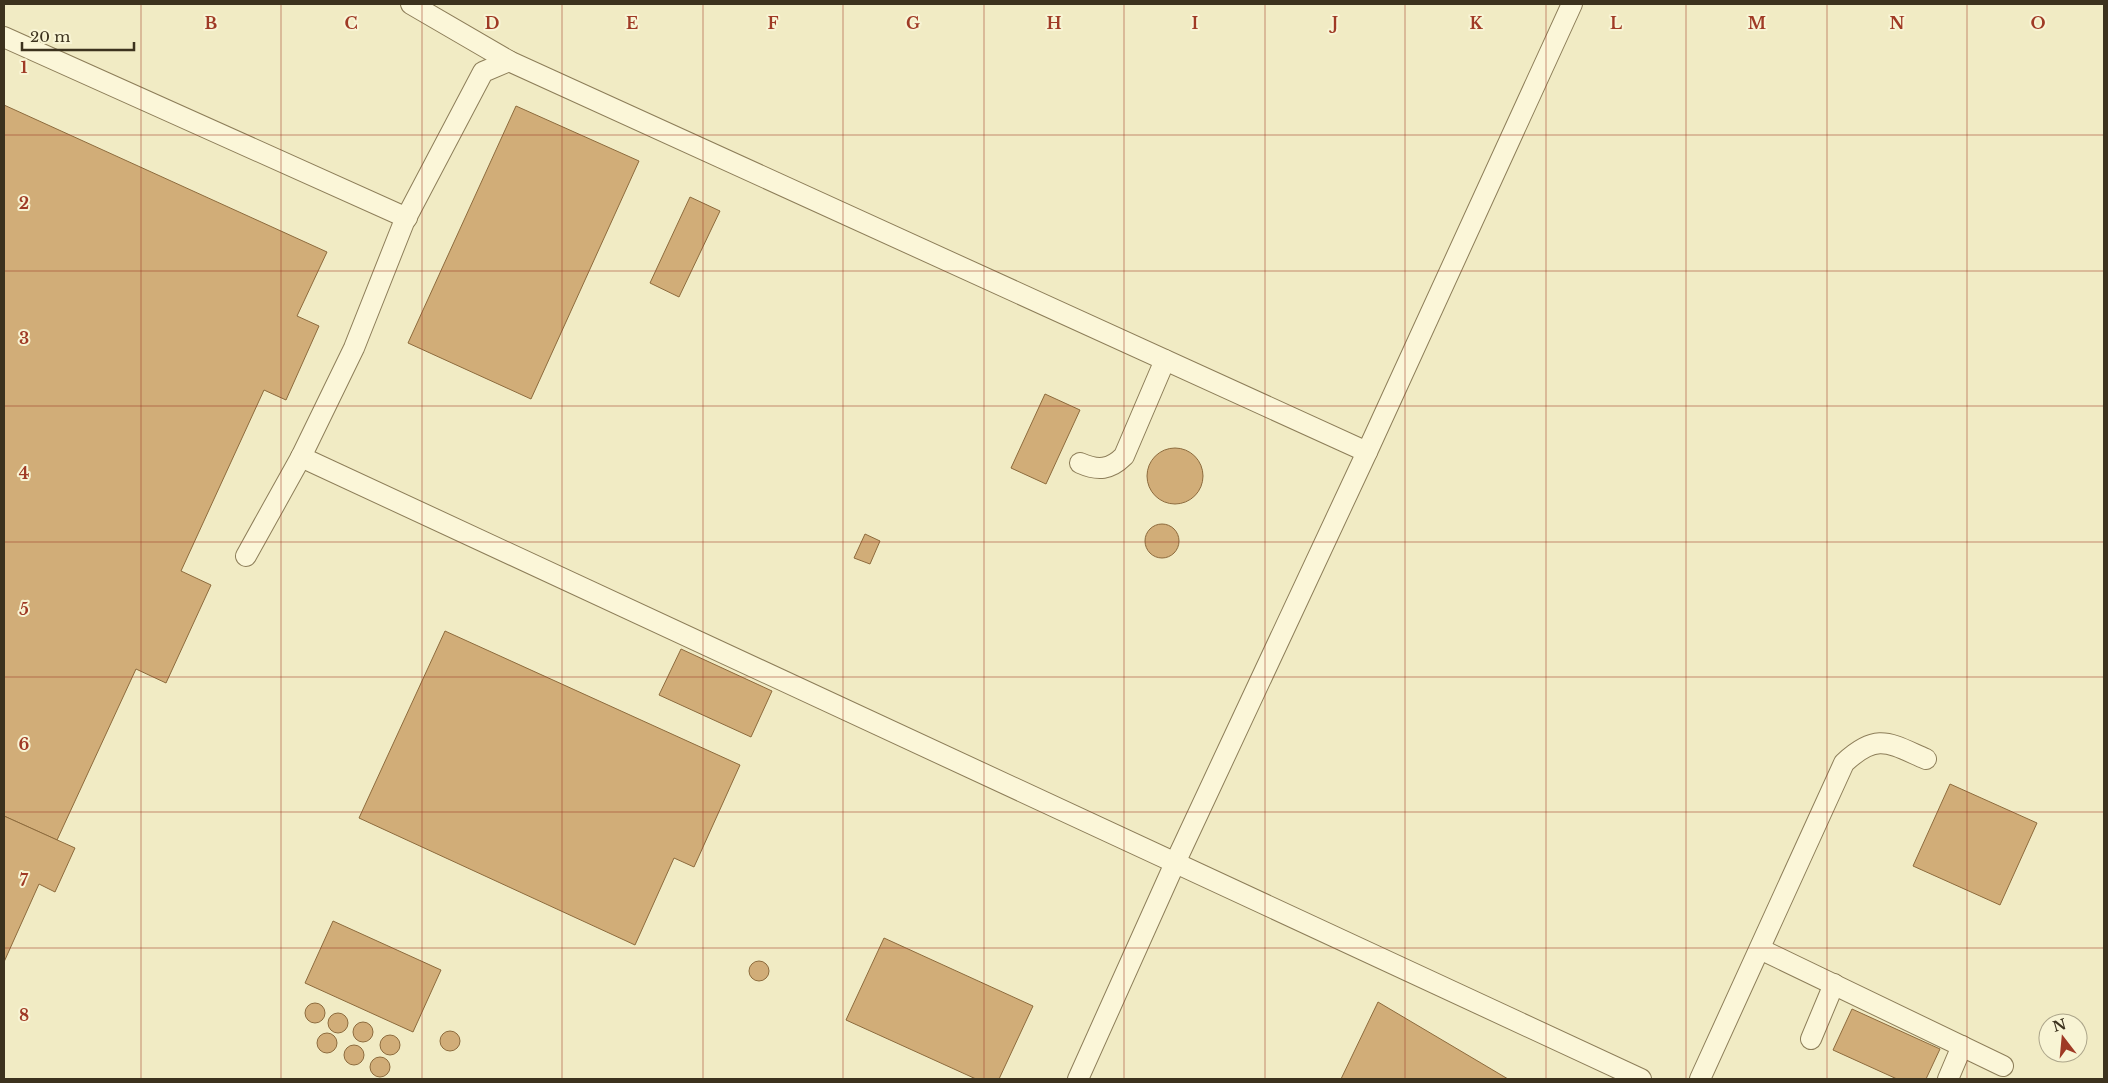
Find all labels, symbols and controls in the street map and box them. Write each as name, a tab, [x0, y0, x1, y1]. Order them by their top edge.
text: B	[205, 13, 218, 33]
text: C	[344, 13, 358, 33]
text: D	[485, 13, 499, 33]
text: E	[626, 13, 638, 33]
text: F	[767, 13, 779, 33]
text: G	[906, 13, 920, 33]
text: H	[1046, 13, 1062, 33]
text: I	[1192, 13, 1199, 33]
text: J	[1329, 13, 1338, 33]
text: K	[1469, 13, 1483, 33]
text: L	[1610, 13, 1622, 33]
text: M	[1748, 13, 1766, 33]
text: N	[1889, 13, 1905, 33]
text: O	[2030, 13, 2046, 33]
scale bar	[22, 20, 135, 52]
text: 20 m	[30, 27, 70, 46]
text: 1	[21, 57, 28, 77]
text: 2	[19, 193, 29, 213]
text: 3	[19, 328, 29, 348]
text: 4	[19, 463, 29, 483]
text: 5	[19, 599, 29, 619]
text: 6	[19, 734, 30, 754]
text: 7	[20, 870, 29, 890]
text: 8	[19, 1005, 29, 1025]
north arrow	[2038, 1013, 2088, 1063]
text: N	[2051, 1015, 2068, 1036]

